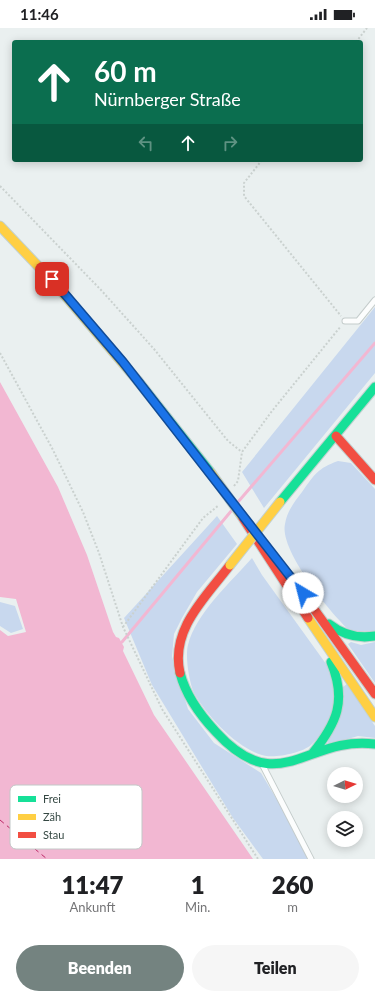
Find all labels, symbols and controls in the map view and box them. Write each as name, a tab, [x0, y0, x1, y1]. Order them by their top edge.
text: 11:46	[20, 5, 59, 23]
text: 60 m	[94, 54, 157, 88]
icon: ahead	[28, 56, 80, 108]
text: Nürnberger Straße	[94, 88, 241, 110]
icon: left	[135, 132, 157, 154]
icon: ahead	[177, 132, 199, 154]
icon: right	[219, 132, 241, 154]
pin	[35, 262, 69, 296]
icon: arrive	[41, 268, 63, 290]
position arrow	[282, 572, 324, 614]
north arrow	[327, 767, 363, 803]
map controls	[327, 767, 363, 847]
legend	[10, 785, 142, 849]
text: Frei	[43, 792, 61, 805]
text: Zäh	[43, 810, 61, 823]
button: layers	[327, 811, 363, 847]
text: Stau	[43, 828, 64, 841]
text: 11:47	[61, 870, 123, 899]
text: 1	[191, 870, 205, 899]
text: 260	[272, 870, 314, 899]
text: Ankunft	[69, 899, 115, 915]
text: Min.	[185, 899, 210, 915]
text: m	[287, 899, 298, 915]
button: Beenden	[16, 945, 184, 991]
button: Teilen	[192, 945, 359, 991]

